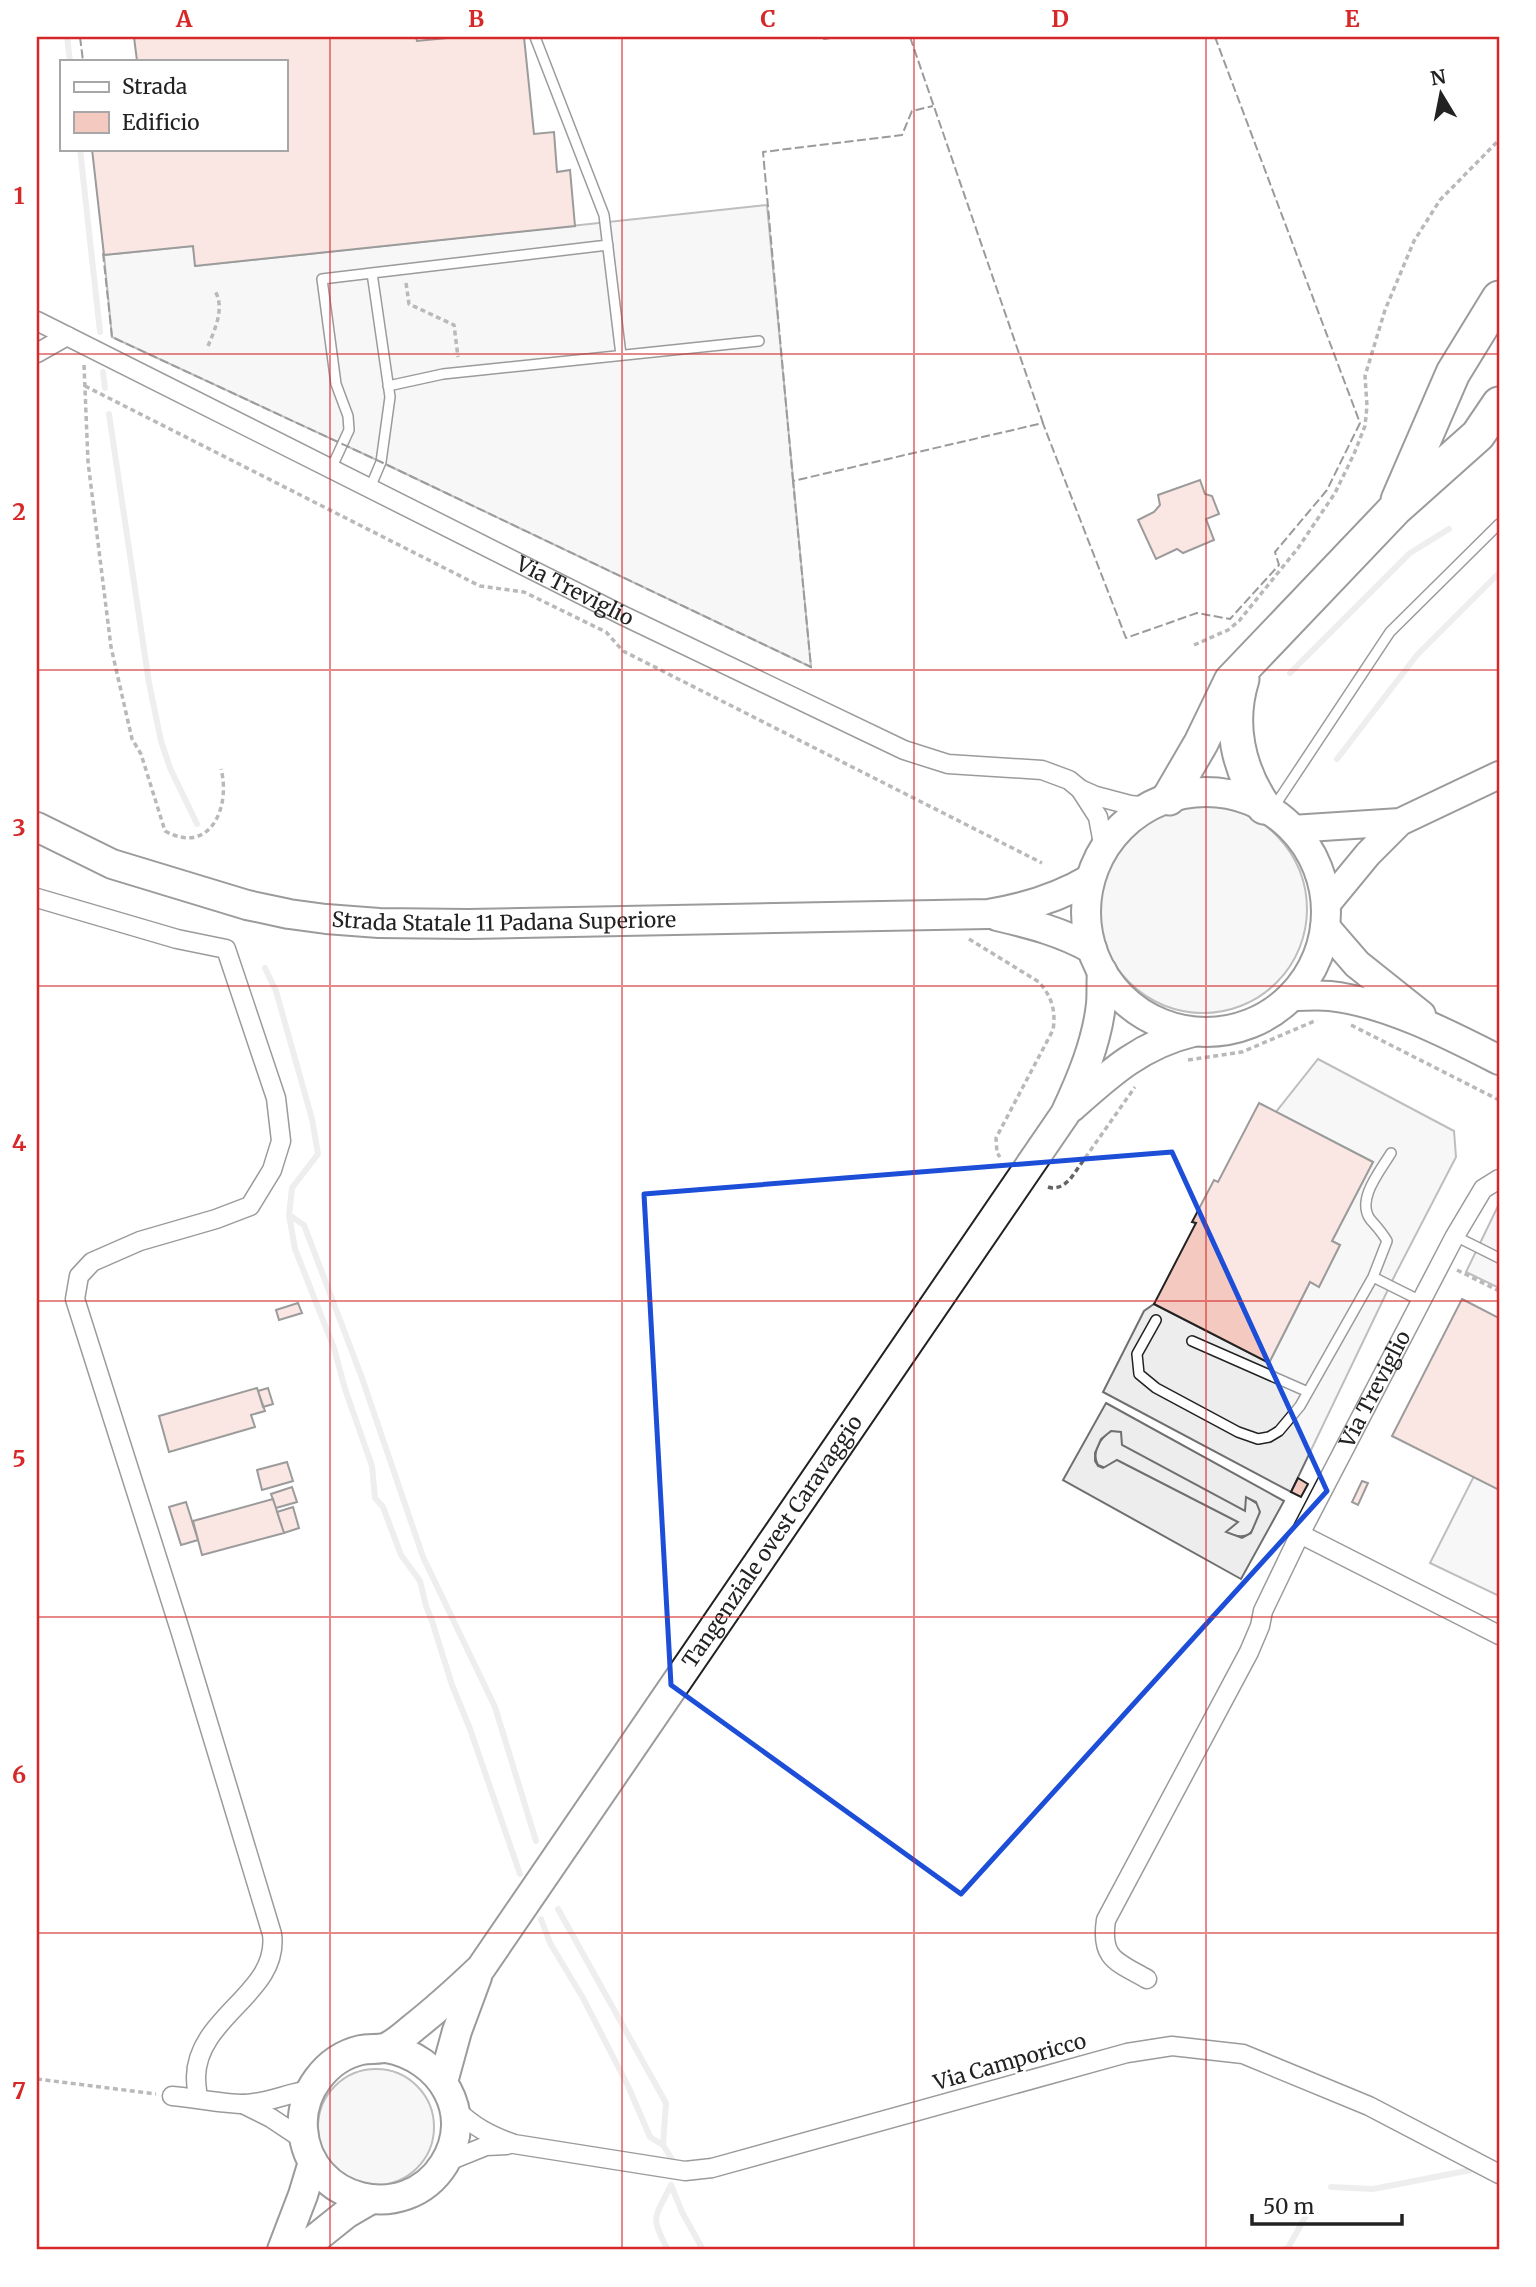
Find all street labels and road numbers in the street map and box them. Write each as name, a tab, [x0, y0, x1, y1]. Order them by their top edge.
street label: Via Treviglio	[511, 550, 638, 632]
street label: Strada Statale 11 Padana Superiore	[331, 905, 676, 937]
street label: Via Treviglio	[1333, 1326, 1416, 1453]
street label: Tangenziale ovest Caravaggio	[676, 1410, 868, 1673]
street label: Via Camporicco	[930, 2027, 1089, 2096]

